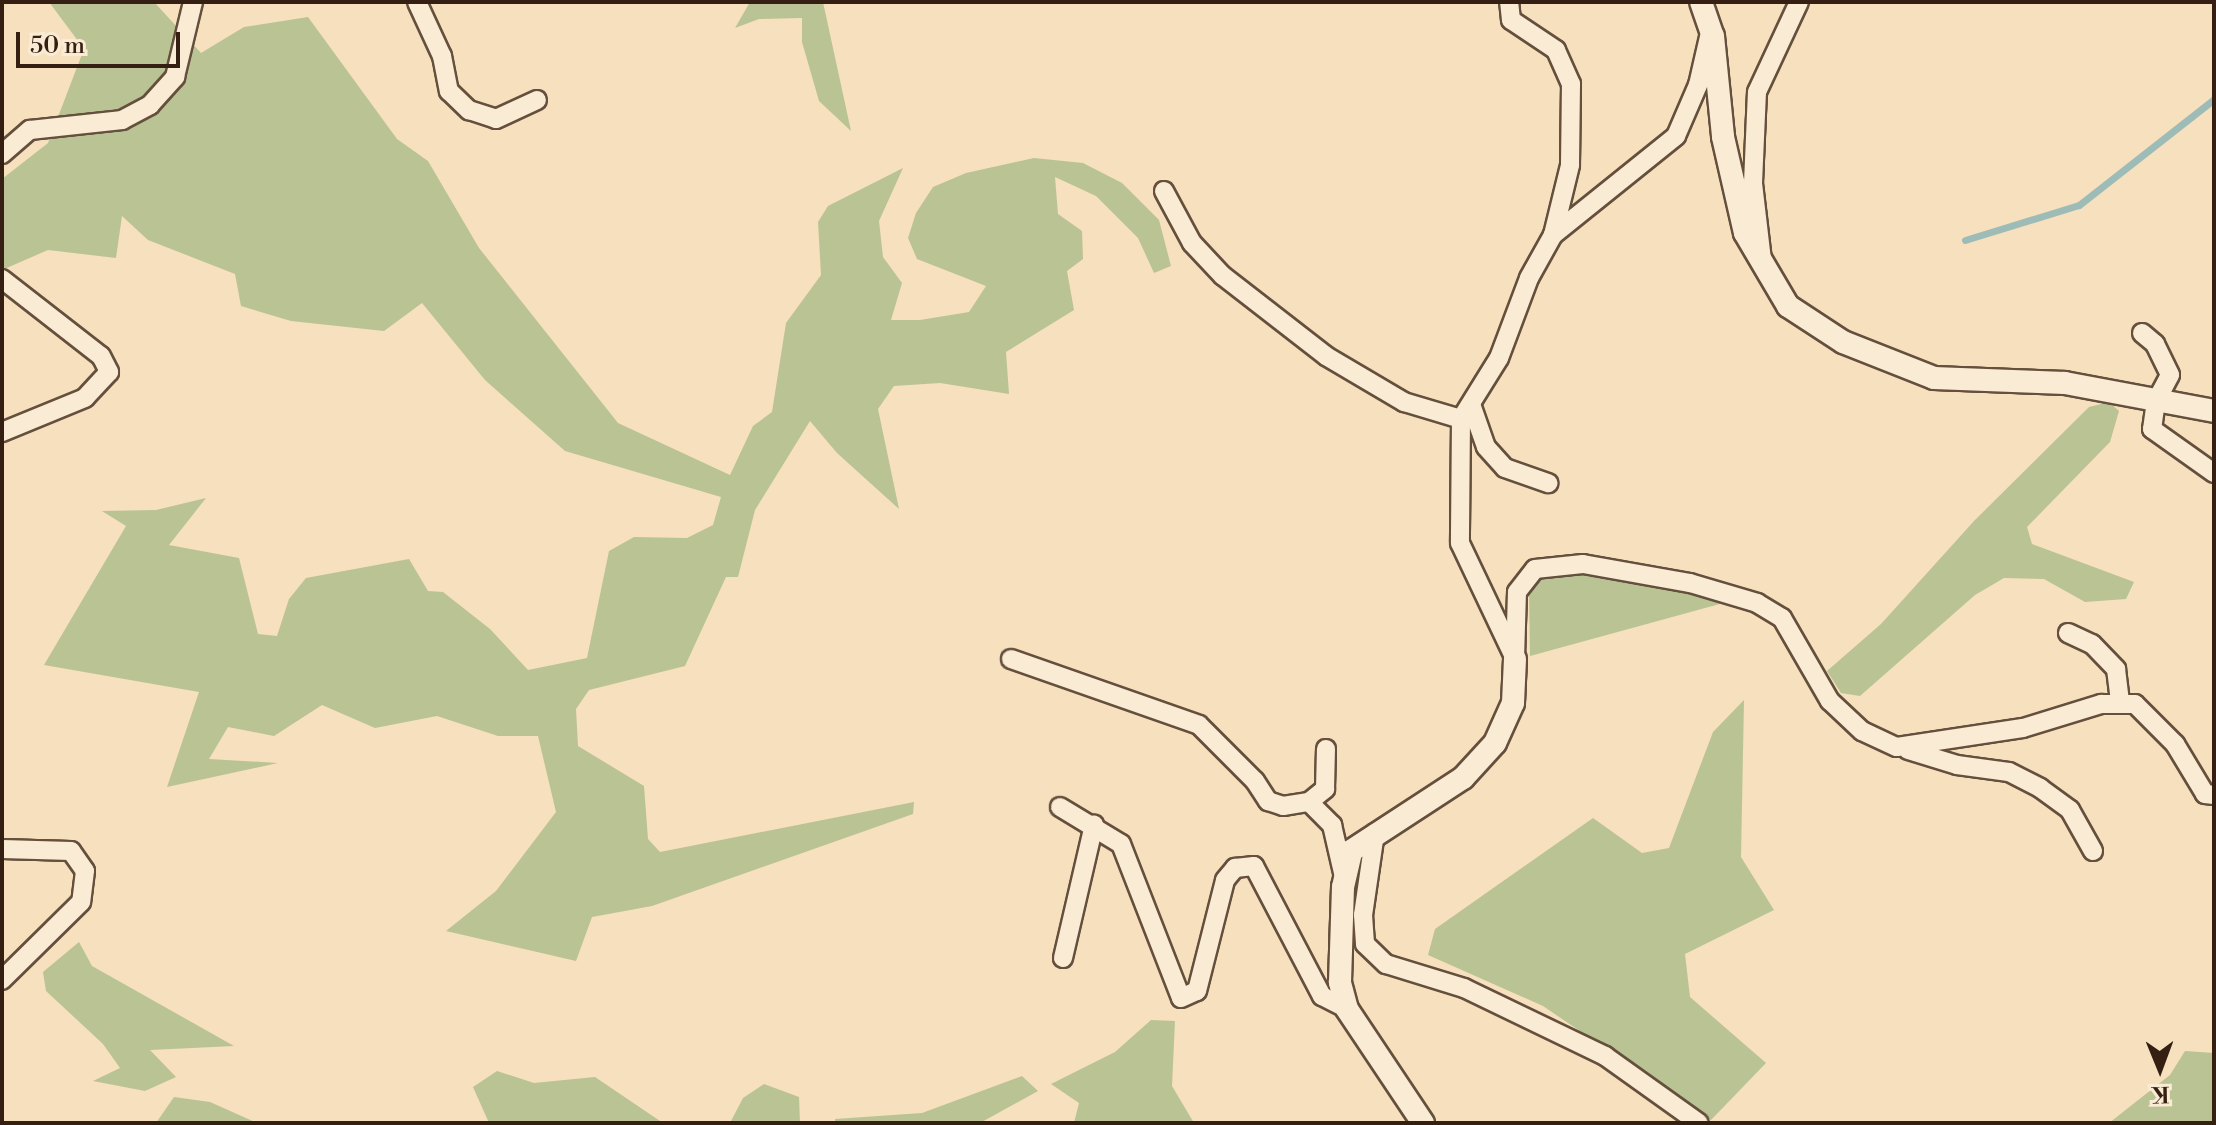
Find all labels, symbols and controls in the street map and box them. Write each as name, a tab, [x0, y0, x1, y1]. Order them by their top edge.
scale bar	[20, 16, 184, 66]
text: 50 m	[30, 31, 85, 61]
north arrow	[2120, 1029, 2200, 1109]
text: K	[2151, 1080, 2170, 1107]

